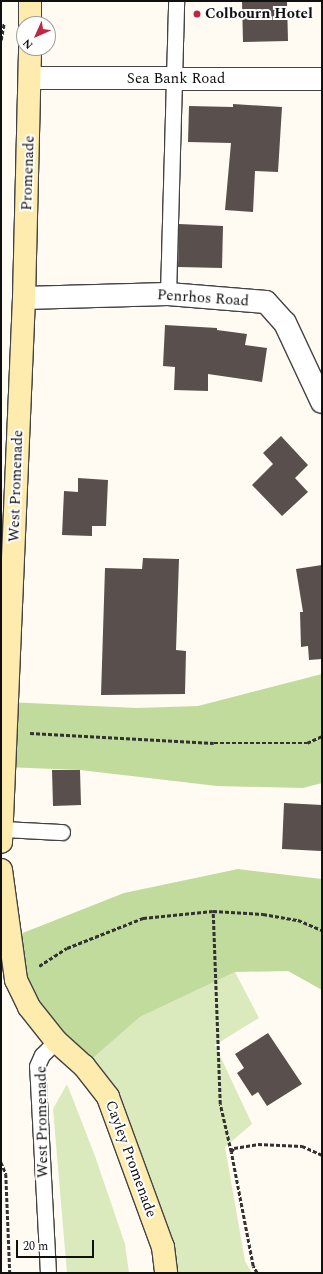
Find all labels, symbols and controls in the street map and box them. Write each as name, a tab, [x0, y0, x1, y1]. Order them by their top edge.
place label: Colbourn Hotel	[205, 5, 313, 23]
marker: Colbourn Hotel	[192, 9, 202, 19]
north arrow	[16, 16, 56, 56]
text: N	[19, 35, 37, 53]
street label: Sea Bank Road	[127, 70, 225, 88]
street label: Promenade	[18, 135, 38, 211]
street label: Penrhos Road	[156, 286, 250, 310]
street label: West Promenade	[5, 430, 27, 542]
street label: West Promenade	[32, 1066, 52, 1178]
street label: Cayley Promenade	[101, 1098, 161, 1220]
scale bar	[18, 1232, 96, 1258]
text: 20 m	[23, 1237, 48, 1256]

